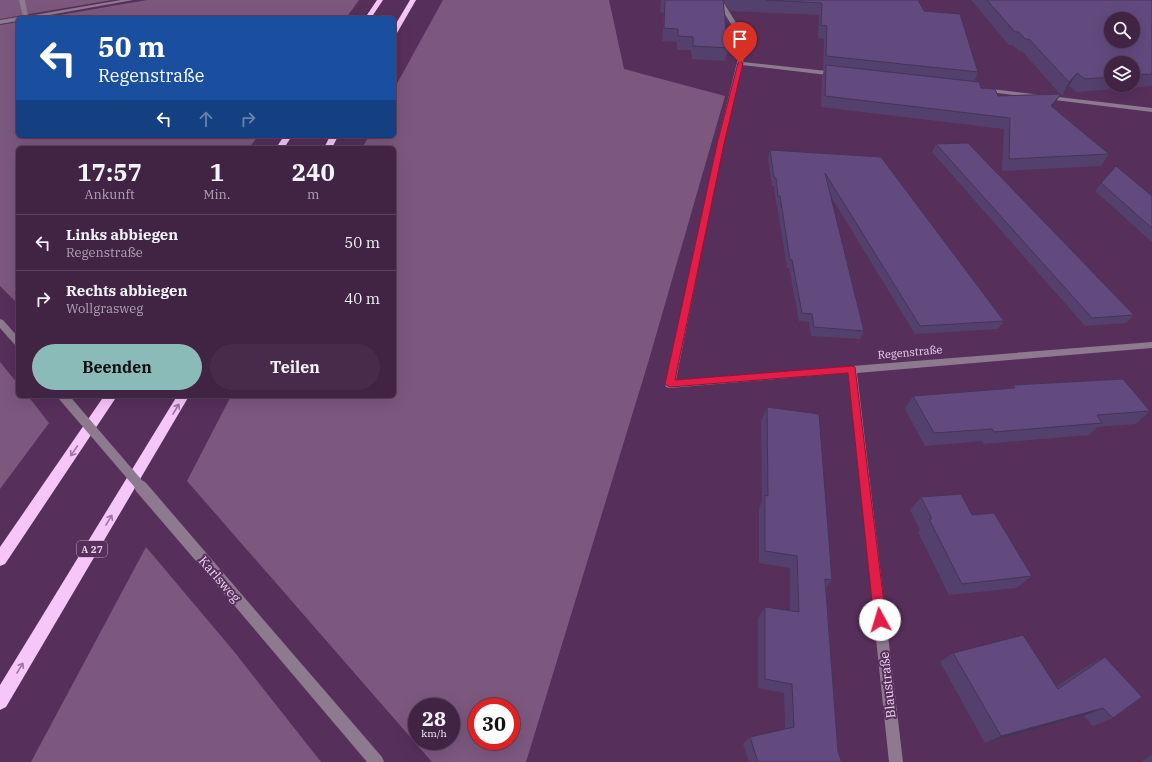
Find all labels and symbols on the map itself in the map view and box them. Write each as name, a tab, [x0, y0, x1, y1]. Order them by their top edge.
pin	[723, 22, 757, 63]
street label: Regenstraße	[877, 342, 943, 362]
one-way arrow	[172, 403, 180, 415]
one-way arrow	[70, 446, 78, 457]
one-way arrow	[105, 514, 113, 526]
road number: A 27	[77, 541, 107, 557]
street label: Karlsweg	[195, 553, 244, 606]
position arrow	[859, 599, 901, 641]
street label: Blaustraße	[876, 651, 899, 719]
one-way arrow	[16, 663, 24, 674]
speed limit sign: 30	[468, 698, 520, 750]

